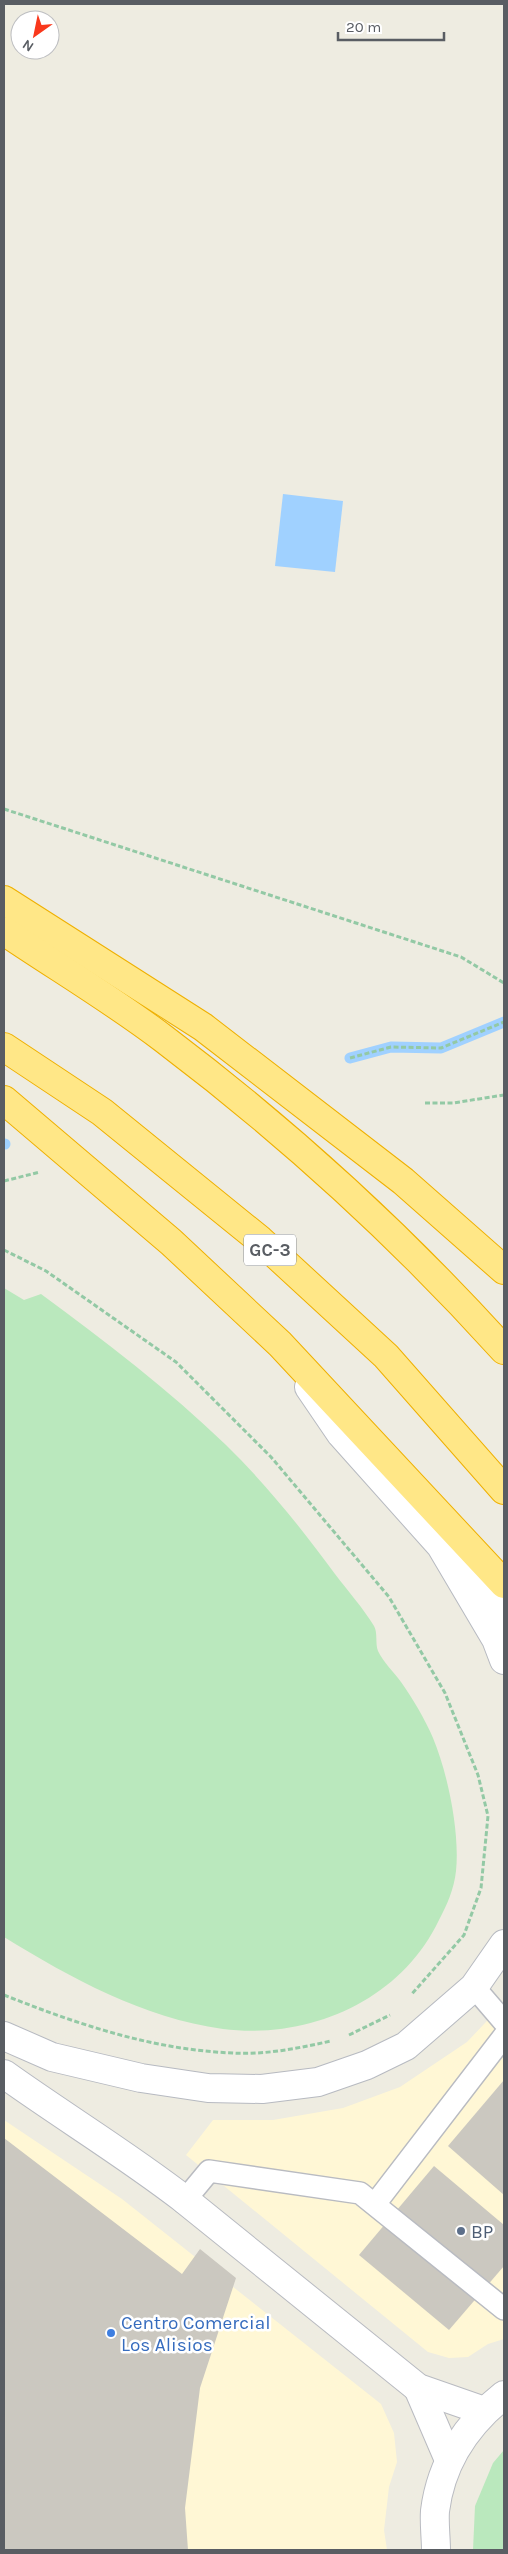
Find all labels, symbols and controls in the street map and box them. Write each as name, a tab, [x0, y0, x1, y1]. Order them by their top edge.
north arrow	[10, 10, 60, 60]
scale bar	[338, 10, 444, 42]
text: 20 m	[346, 18, 381, 36]
text: N	[19, 36, 37, 55]
road number: GC-3	[244, 1234, 296, 1266]
place label: BP	[471, 2221, 493, 2243]
marker: BP	[455, 2225, 467, 2237]
place label: Centro Comercial Los Alisios	[121, 2312, 270, 2356]
marker: Centro Comercial Los Alisios	[105, 2327, 117, 2339]

